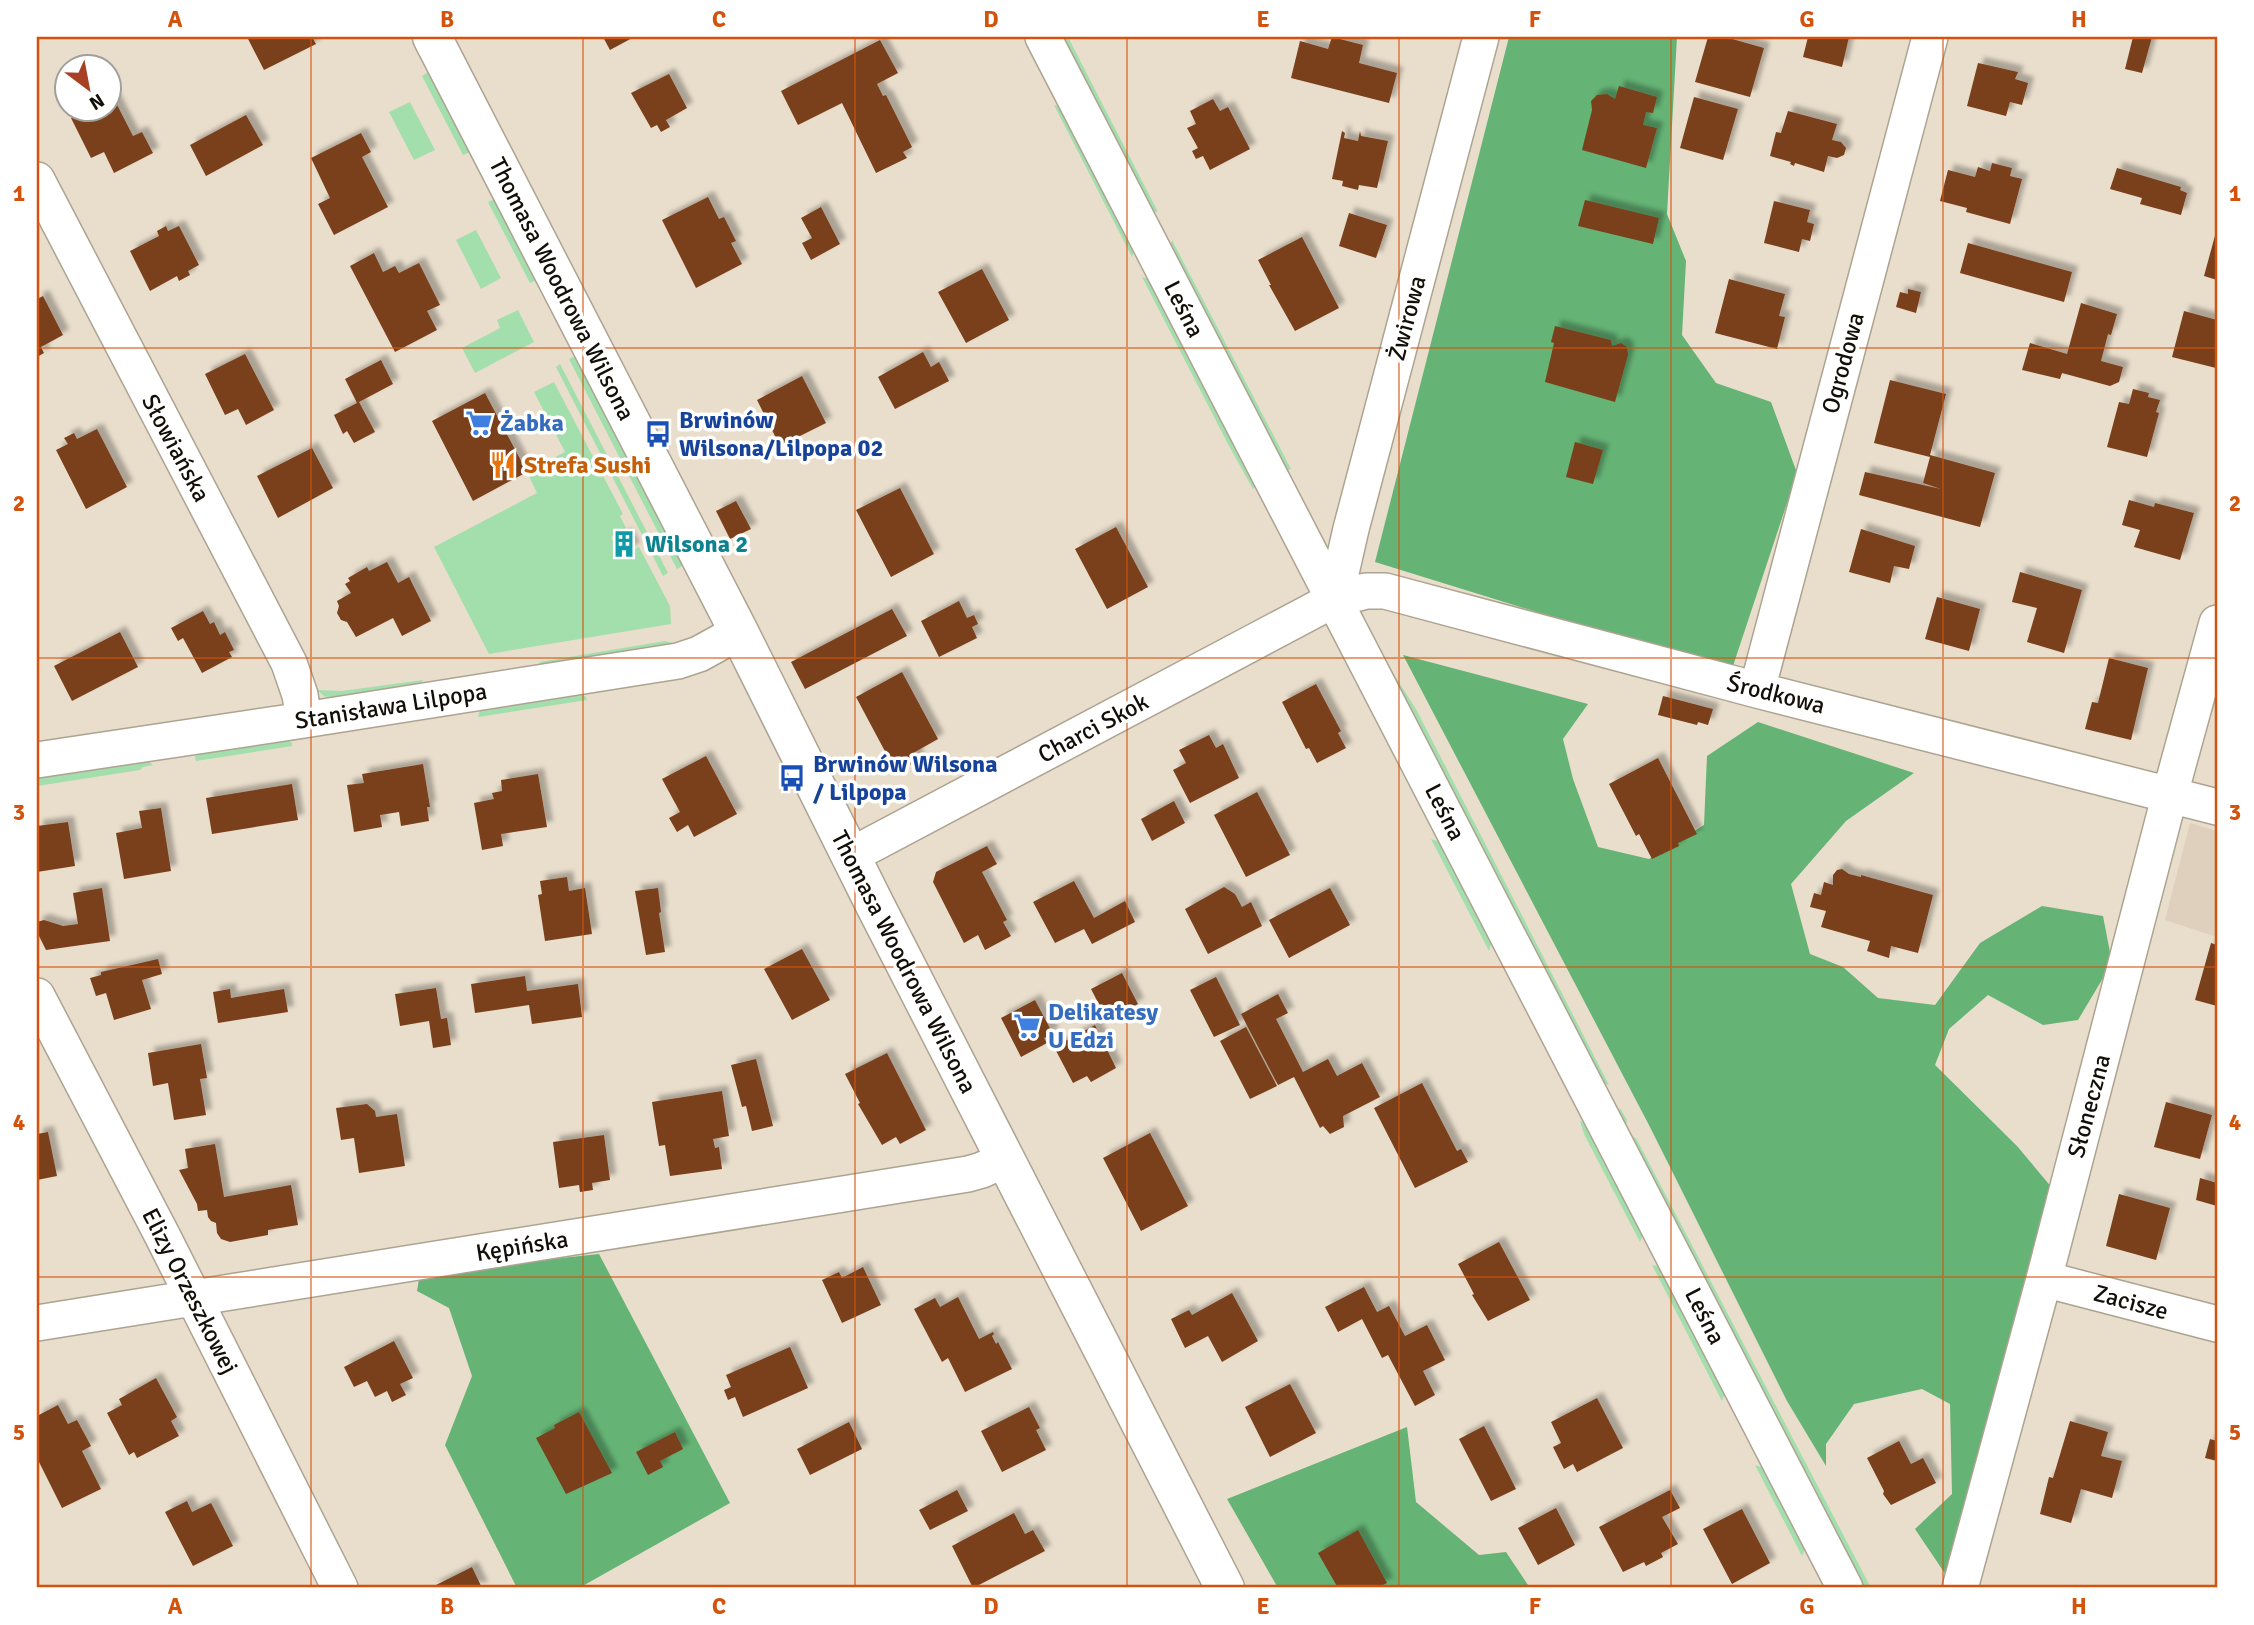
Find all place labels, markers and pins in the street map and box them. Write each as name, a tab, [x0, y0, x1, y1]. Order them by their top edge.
place label: Brwinów Wilsona/Lilpopa 02	[679, 405, 884, 463]
supermarket icon: Żabka	[464, 408, 494, 438]
place label: Żabka	[500, 408, 564, 438]
bus stop icon: Brwinów Wilsona/Lilpopa 02	[643, 419, 673, 449]
restaurant icon: Strefa Sushi	[488, 450, 518, 480]
place label: Strefa Sushi	[524, 450, 651, 480]
building icon: Wilsona 2	[609, 529, 639, 559]
place label: Wilsona 2	[645, 529, 748, 559]
place label: Brwinów Wilsona / Lilpopa	[813, 749, 998, 807]
bus stop icon: Brwinów Wilsona / Lilpopa	[777, 763, 807, 793]
place label: Delikatesy U Edzi	[1048, 997, 1158, 1055]
supermarket icon: Delikatesy U Edzi	[1012, 1011, 1042, 1041]

